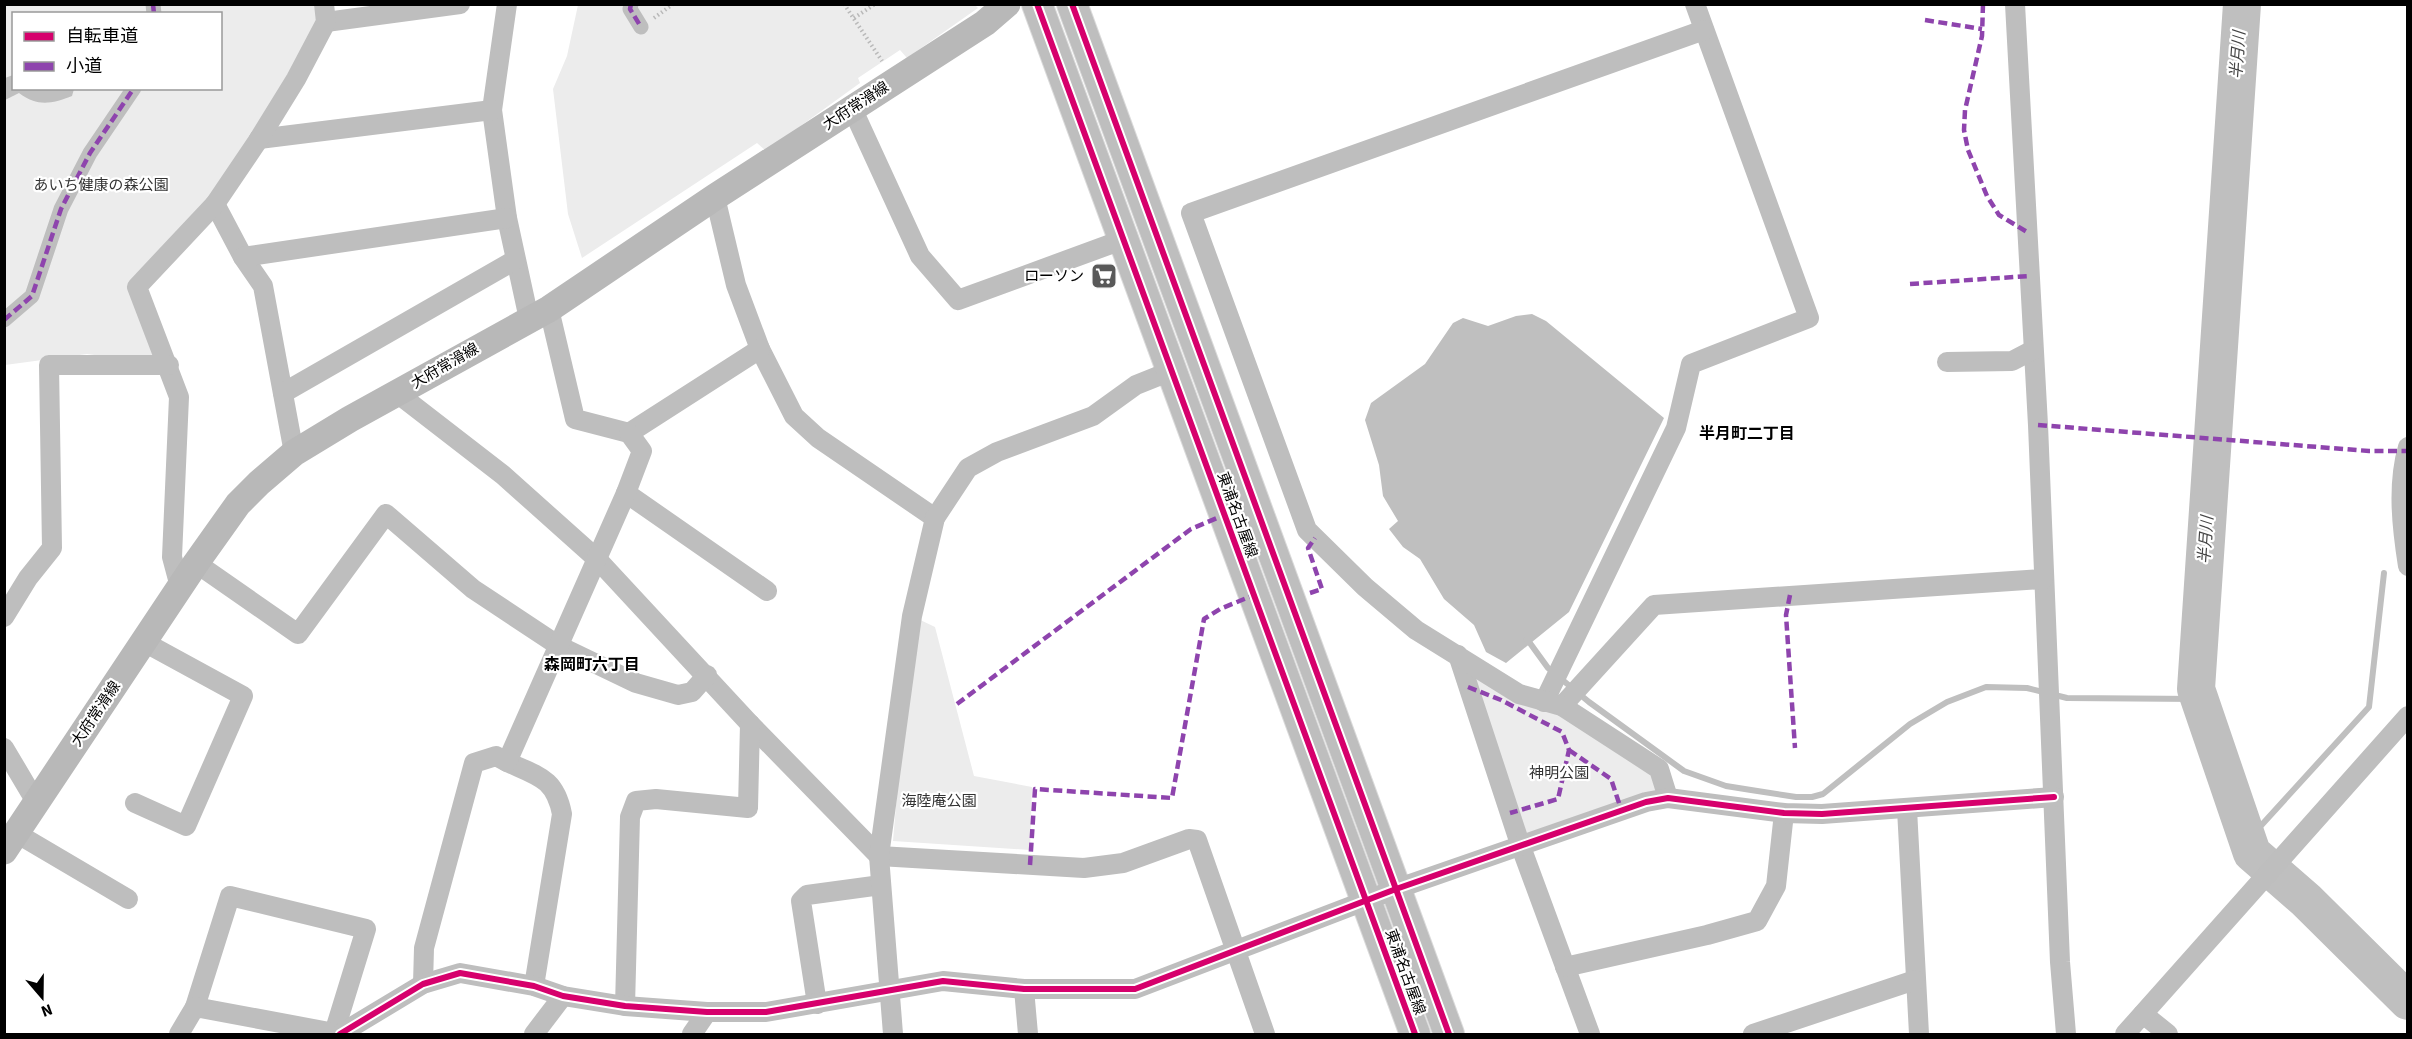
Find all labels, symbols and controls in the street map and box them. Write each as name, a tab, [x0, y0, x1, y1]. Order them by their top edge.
legend	[12, 12, 222, 90]
text: 自転車道	[66, 24, 138, 49]
water label: 半月川	[2225, 28, 2251, 80]
text: 小道	[66, 54, 102, 79]
street label: 大府常滑線	[819, 77, 893, 135]
park label: あいち健康の森公園	[33, 175, 169, 196]
supermarket icon: ローソン	[1089, 261, 1119, 291]
place label: ローソン	[1024, 266, 1084, 287]
street label: 大府常滑線	[407, 338, 483, 394]
district label: 半月町二丁目	[1699, 423, 1795, 445]
street label: 東浦名古屋線	[1212, 469, 1262, 561]
water label: 半月川	[2193, 513, 2219, 565]
district label: 森岡町六丁目	[544, 654, 640, 676]
street label: 大府常滑線	[66, 677, 126, 751]
park label: 神明公園	[1529, 763, 1589, 784]
park label: 海陸庵公園	[901, 791, 977, 812]
street label: 東浦名古屋線	[1380, 926, 1430, 1018]
north arrow	[12, 967, 72, 1027]
text: N	[38, 998, 56, 1022]

